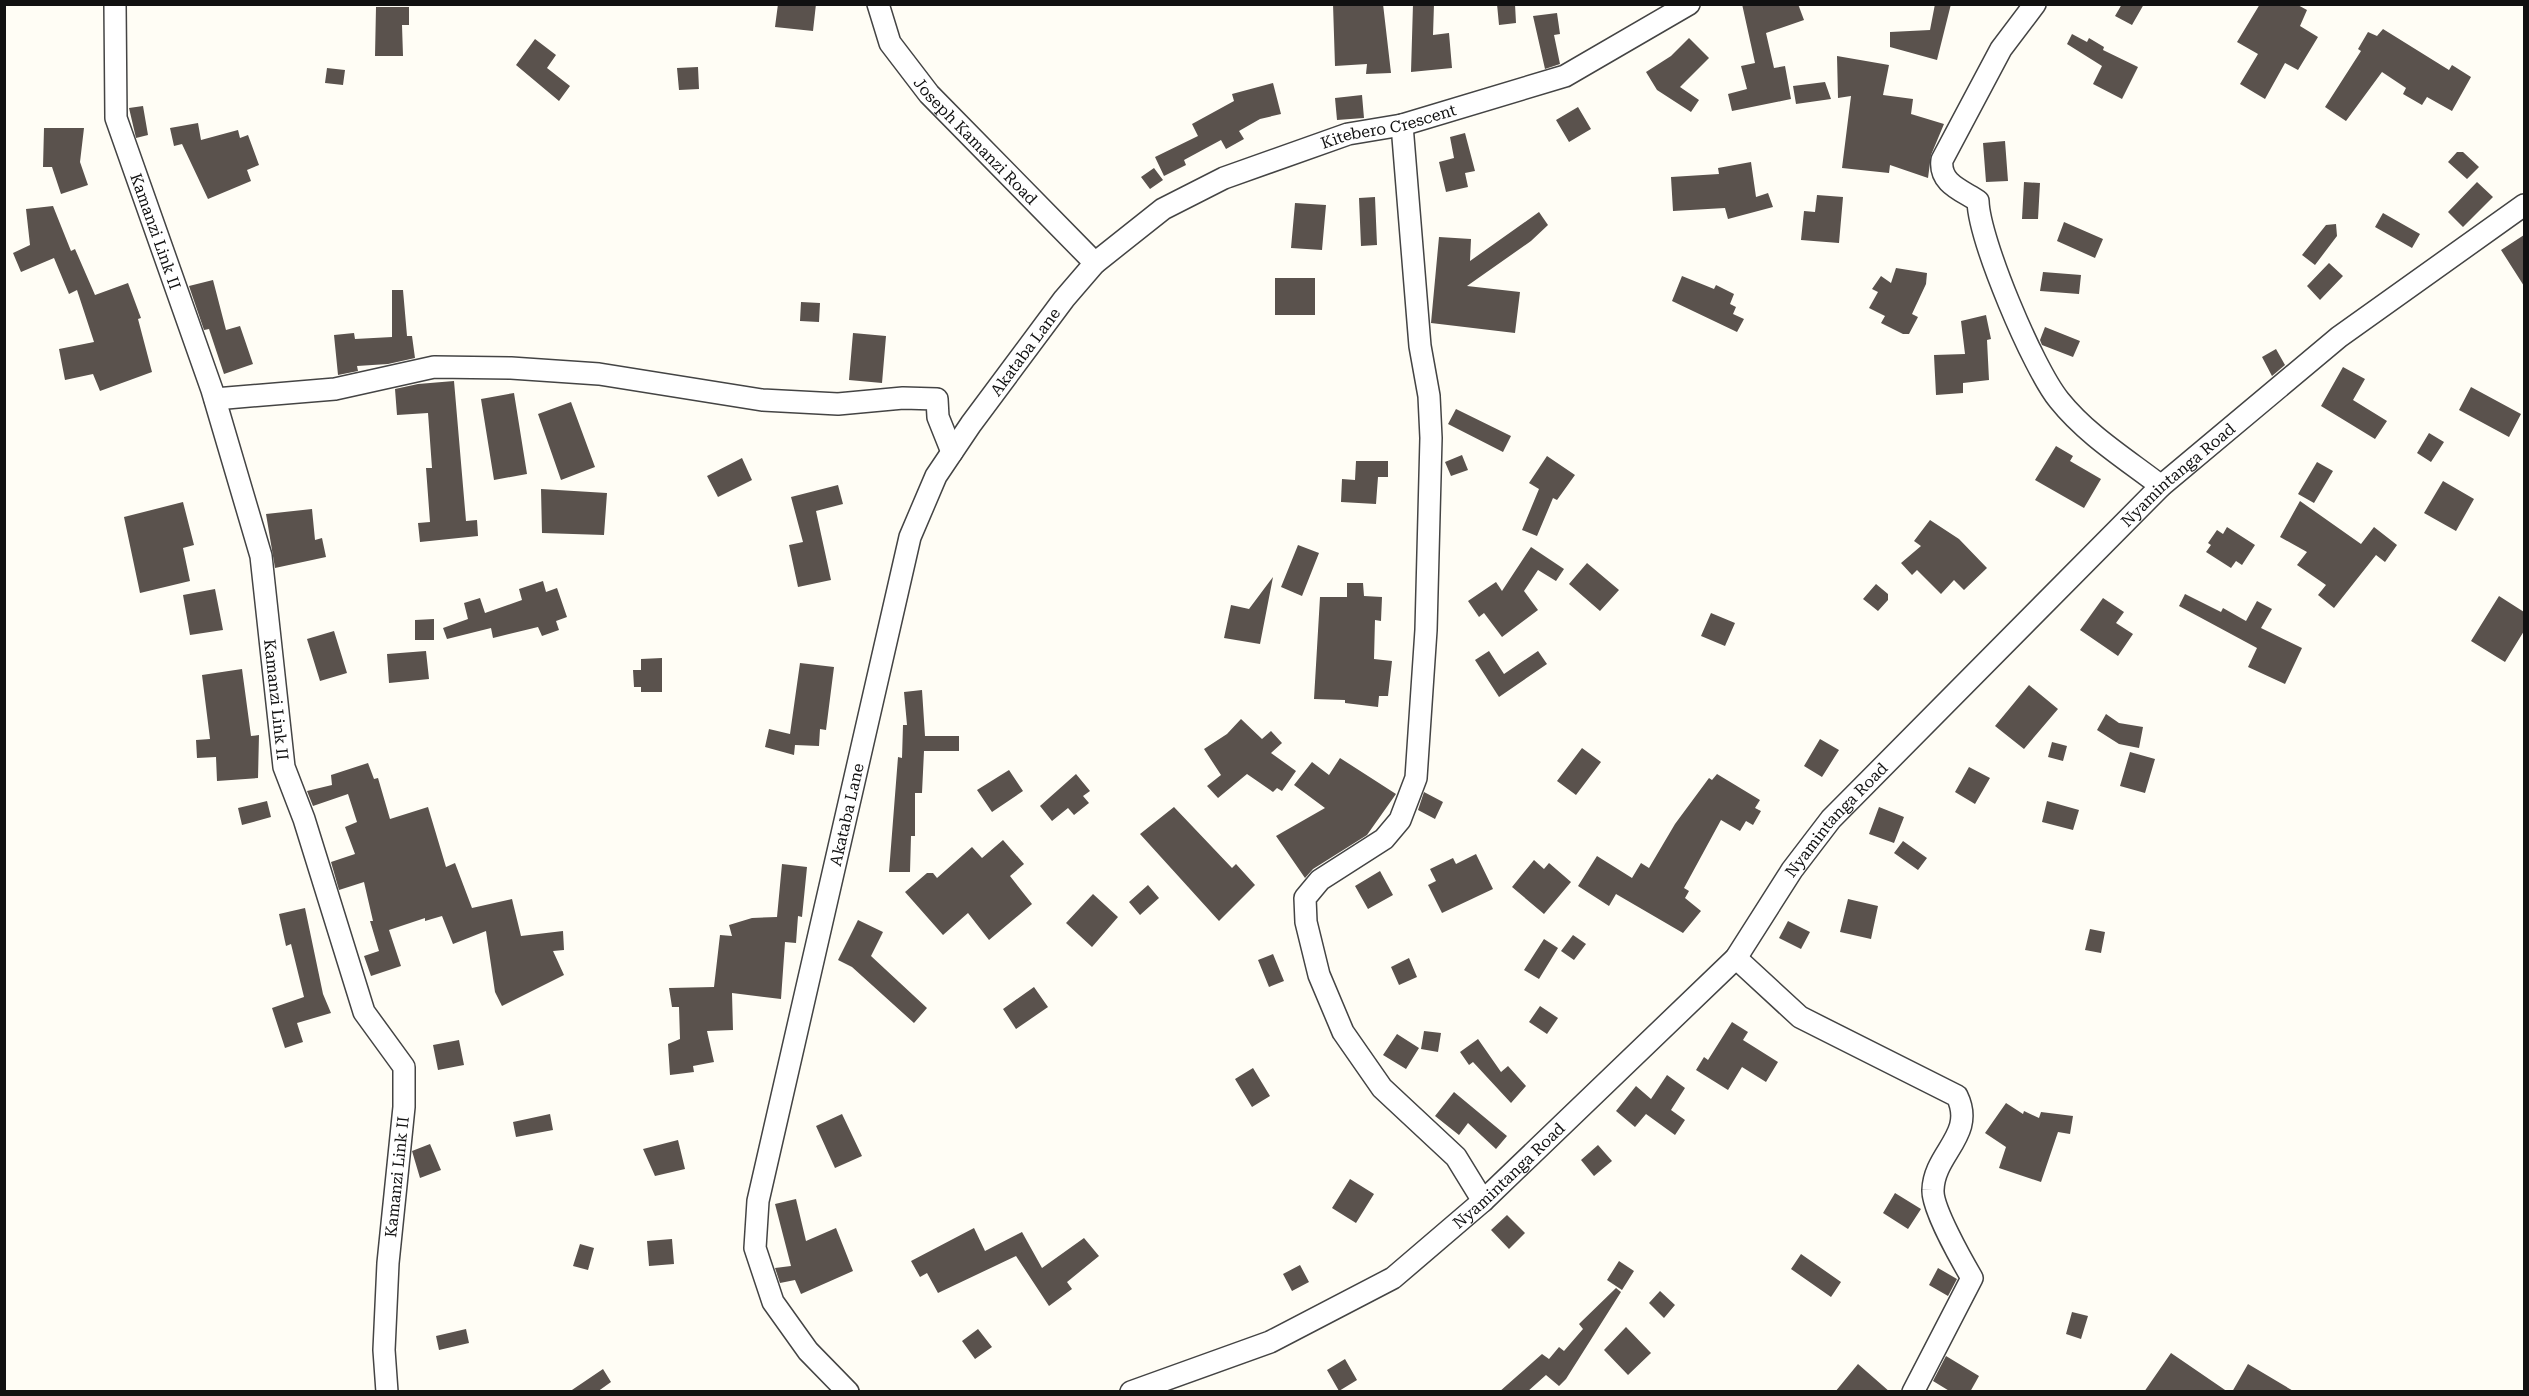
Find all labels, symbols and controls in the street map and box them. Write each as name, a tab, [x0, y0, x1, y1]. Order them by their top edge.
street label: Joseph Kamanzi Road	[910, 73, 1041, 208]
street label: Kitebero Crescent	[1318, 100, 1458, 152]
street label: Kamanzi Link II	[127, 171, 185, 292]
street label: Akataba Lane	[986, 304, 1064, 399]
street label: Nyamintanga Road	[2117, 419, 2239, 530]
street label: Kamanzi Link II	[261, 638, 293, 761]
street label: Nyamintanga Road	[1781, 758, 1891, 881]
street label: Akataba Lane	[826, 761, 867, 868]
street label: Kamanzi Link II	[381, 1116, 413, 1238]
street label: Nyamintanga Road	[1449, 1118, 1568, 1232]

